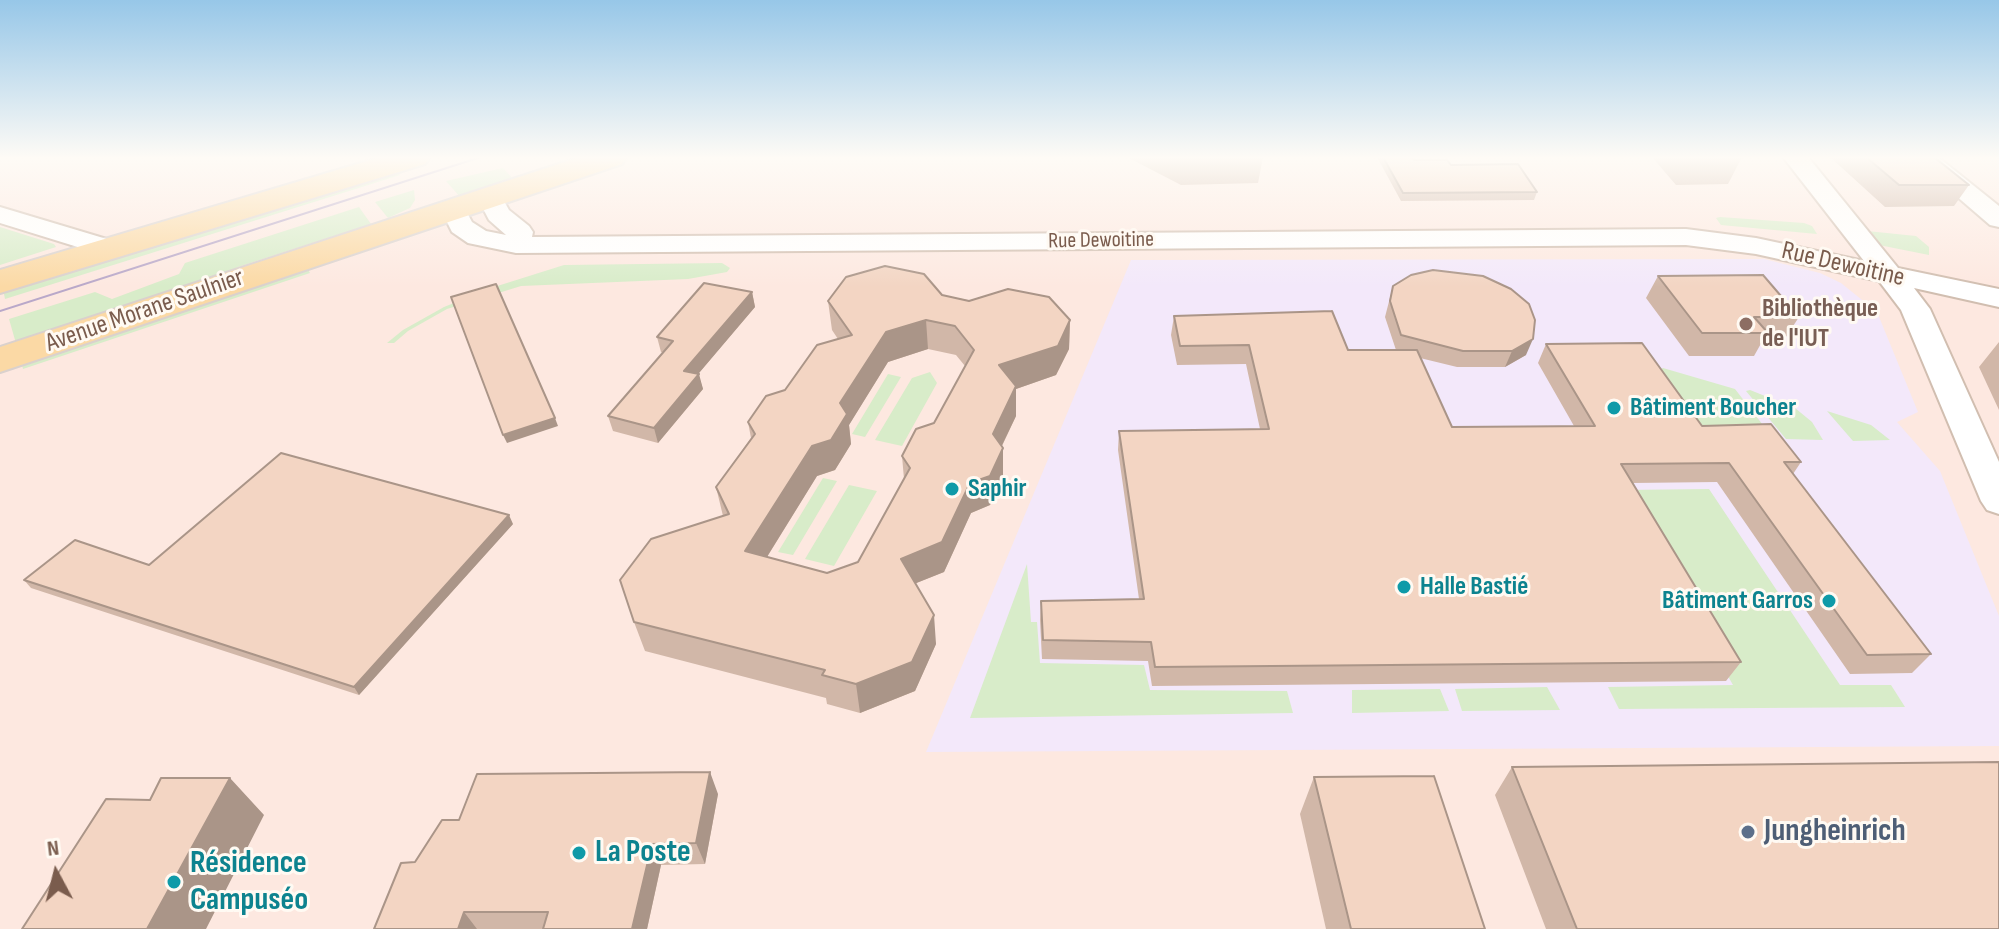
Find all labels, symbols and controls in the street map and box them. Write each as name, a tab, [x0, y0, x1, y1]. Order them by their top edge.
street label: Rue Dewoitine	[1048, 227, 1154, 255]
street label: Rue Dewoitine	[1779, 236, 1907, 294]
street label: Avenue Morane Saulnier	[42, 262, 248, 360]
place label: Bibliothèque de l'IUT	[1762, 293, 1878, 354]
marker: Bibliothèque de l'IUT	[1737, 315, 1755, 333]
place label: Bâtiment Boucher	[1630, 392, 1796, 424]
marker: Bâtiment Boucher	[1605, 399, 1623, 417]
place label: Saphir	[968, 473, 1026, 505]
marker: Saphir	[943, 480, 961, 498]
place label: Halle Bastié	[1420, 571, 1528, 603]
marker: Halle Bastié	[1395, 578, 1413, 596]
place label: Bâtiment Garros	[1662, 585, 1813, 617]
marker: Bâtiment Garros	[1820, 592, 1838, 610]
place label: Jungheinrich	[1764, 813, 1906, 851]
marker: Jungheinrich	[1739, 823, 1757, 841]
north arrow	[16, 833, 96, 913]
place label: La Poste	[595, 834, 691, 872]
text: N	[46, 835, 60, 863]
marker: La Poste	[570, 844, 588, 862]
place label: Résidence Campuséo	[190, 845, 308, 920]
marker: Résidence Campuséo	[165, 873, 183, 891]

